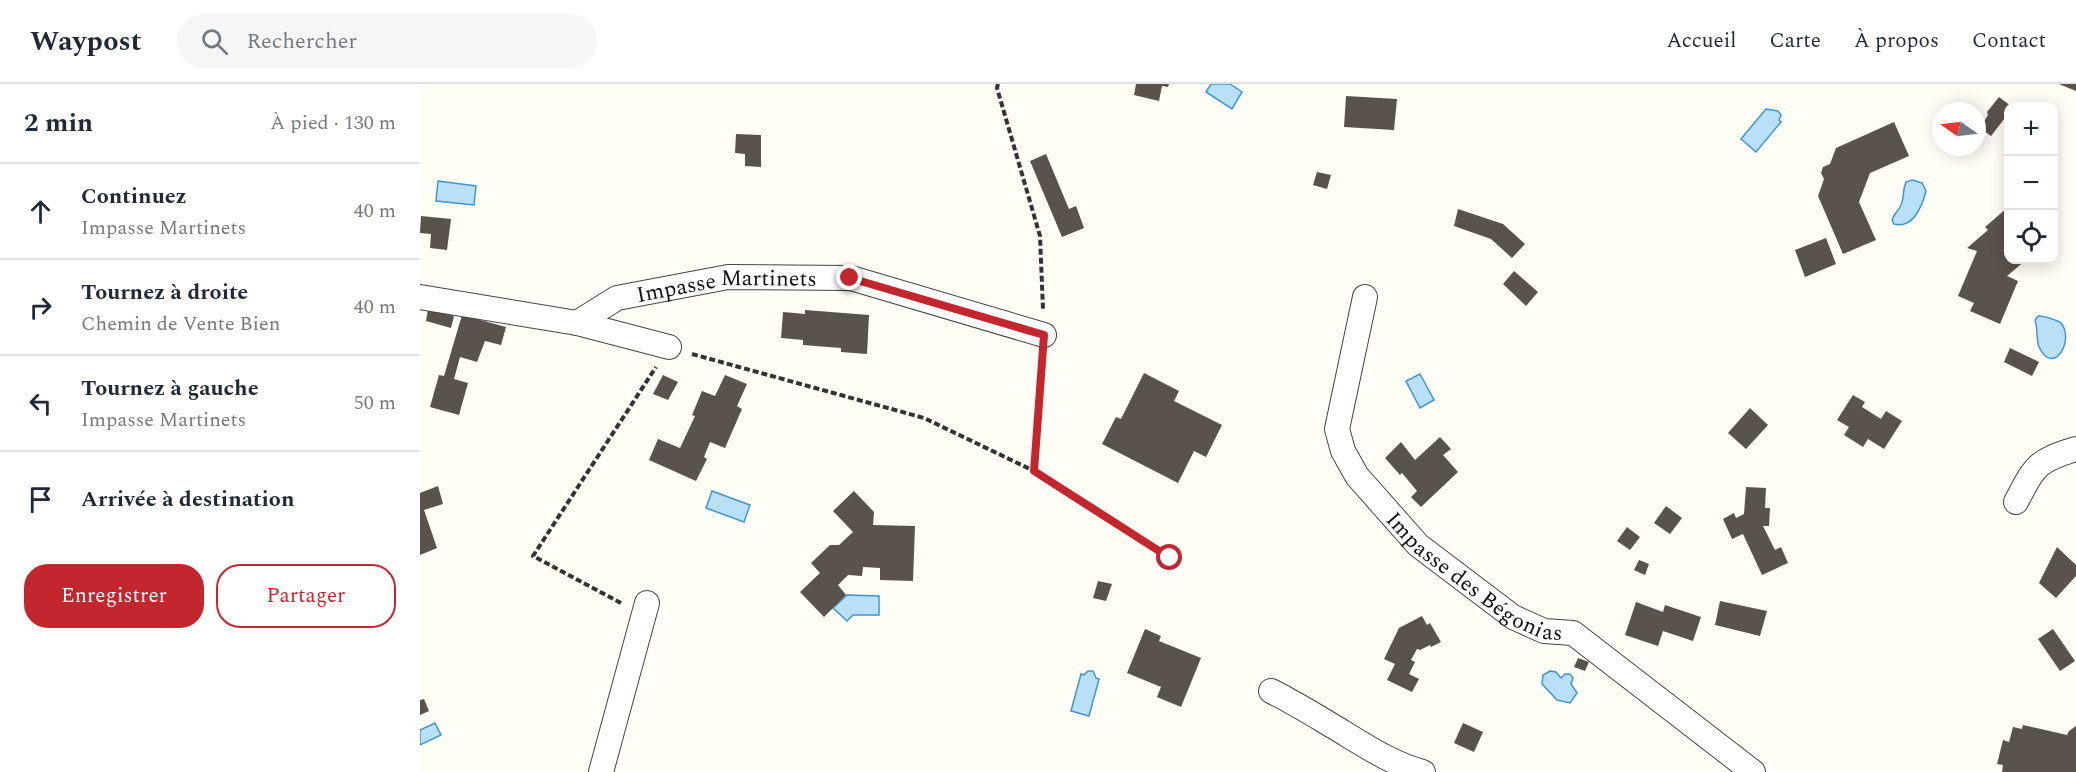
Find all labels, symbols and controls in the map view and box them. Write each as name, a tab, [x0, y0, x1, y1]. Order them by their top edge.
search box	[177, 14, 597, 68]
text: Waypost	[30, 20, 141, 63]
icon: search	[198, 25, 231, 58]
text: Rechercher	[246, 25, 357, 58]
text: Accueil	[1666, 25, 1737, 57]
text: Carte	[1770, 25, 1821, 57]
text: À propos	[1854, 25, 1939, 57]
text: Contact	[1972, 25, 2046, 57]
north arrow	[1932, 102, 1986, 156]
map controls	[2004, 102, 2058, 264]
button: +	[2004, 102, 2058, 156]
text: 2 min	[24, 103, 93, 143]
text: À pied · 130 m	[270, 108, 396, 138]
button: −	[2004, 156, 2058, 210]
text: Continuez	[81, 180, 187, 213]
icon: ahead	[24, 195, 57, 228]
text: 40 m	[354, 196, 396, 226]
button: locate	[2004, 210, 2058, 264]
text: Impasse Martinets	[81, 213, 246, 243]
street label: Impasse Martinets	[634, 262, 817, 312]
route end	[836, 264, 862, 290]
text: Tournez à droite	[81, 276, 248, 309]
icon: right	[24, 291, 57, 324]
text: 40 m	[354, 292, 396, 322]
text: Chemin de Vente Bien	[81, 309, 280, 339]
text: Tournez à gauche	[81, 372, 259, 405]
icon: left	[24, 387, 57, 420]
text: 50 m	[354, 388, 396, 418]
text: Impasse Martinets	[81, 405, 246, 435]
icon: arrive	[24, 483, 57, 516]
text: Arrivée à destination	[81, 483, 295, 516]
street label: Impasse des Bégonias	[1377, 504, 1564, 650]
route start	[1156, 544, 1182, 570]
button: Enregistrer	[24, 564, 204, 628]
button: Partager	[216, 564, 396, 628]

